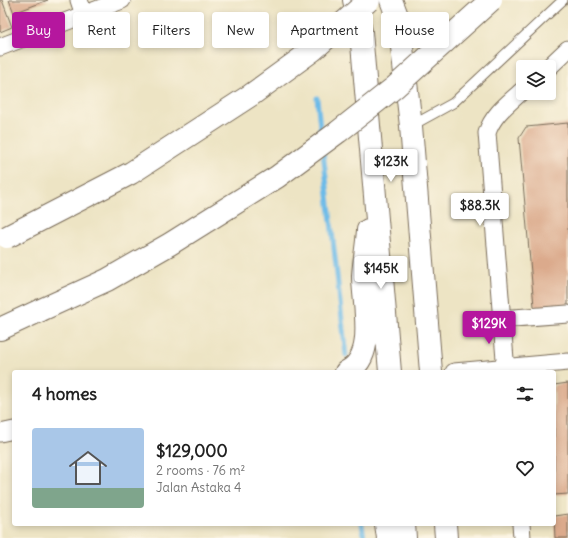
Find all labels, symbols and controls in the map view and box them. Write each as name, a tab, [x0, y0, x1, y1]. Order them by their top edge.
chip: Buy	[12, 12, 65, 48]
chip: Rent	[73, 12, 130, 48]
chip: Filters	[138, 12, 204, 48]
chip: New	[212, 12, 269, 48]
chip: Apartment	[277, 12, 373, 48]
chip: House	[381, 12, 449, 48]
map controls	[516, 60, 556, 100]
button: layers	[516, 60, 556, 100]
pin: $123K	[363, 149, 419, 183]
text: $123K	[374, 153, 408, 170]
pin: $88.3K	[447, 193, 513, 227]
text: $88.3K	[460, 197, 500, 214]
pin: $145K	[353, 256, 409, 290]
text: $145K	[363, 260, 399, 277]
pin: $129K	[461, 311, 517, 345]
text: $129K	[472, 315, 506, 332]
text: 4 homes	[32, 383, 97, 405]
icon: filters	[514, 383, 536, 405]
text: $129,000	[156, 440, 228, 462]
icon: home	[64, 444, 112, 492]
icon: heart	[514, 457, 536, 479]
text: 2 rooms · 76 m²	[156, 462, 245, 479]
text: Jalan Astaka 4	[156, 479, 242, 496]

